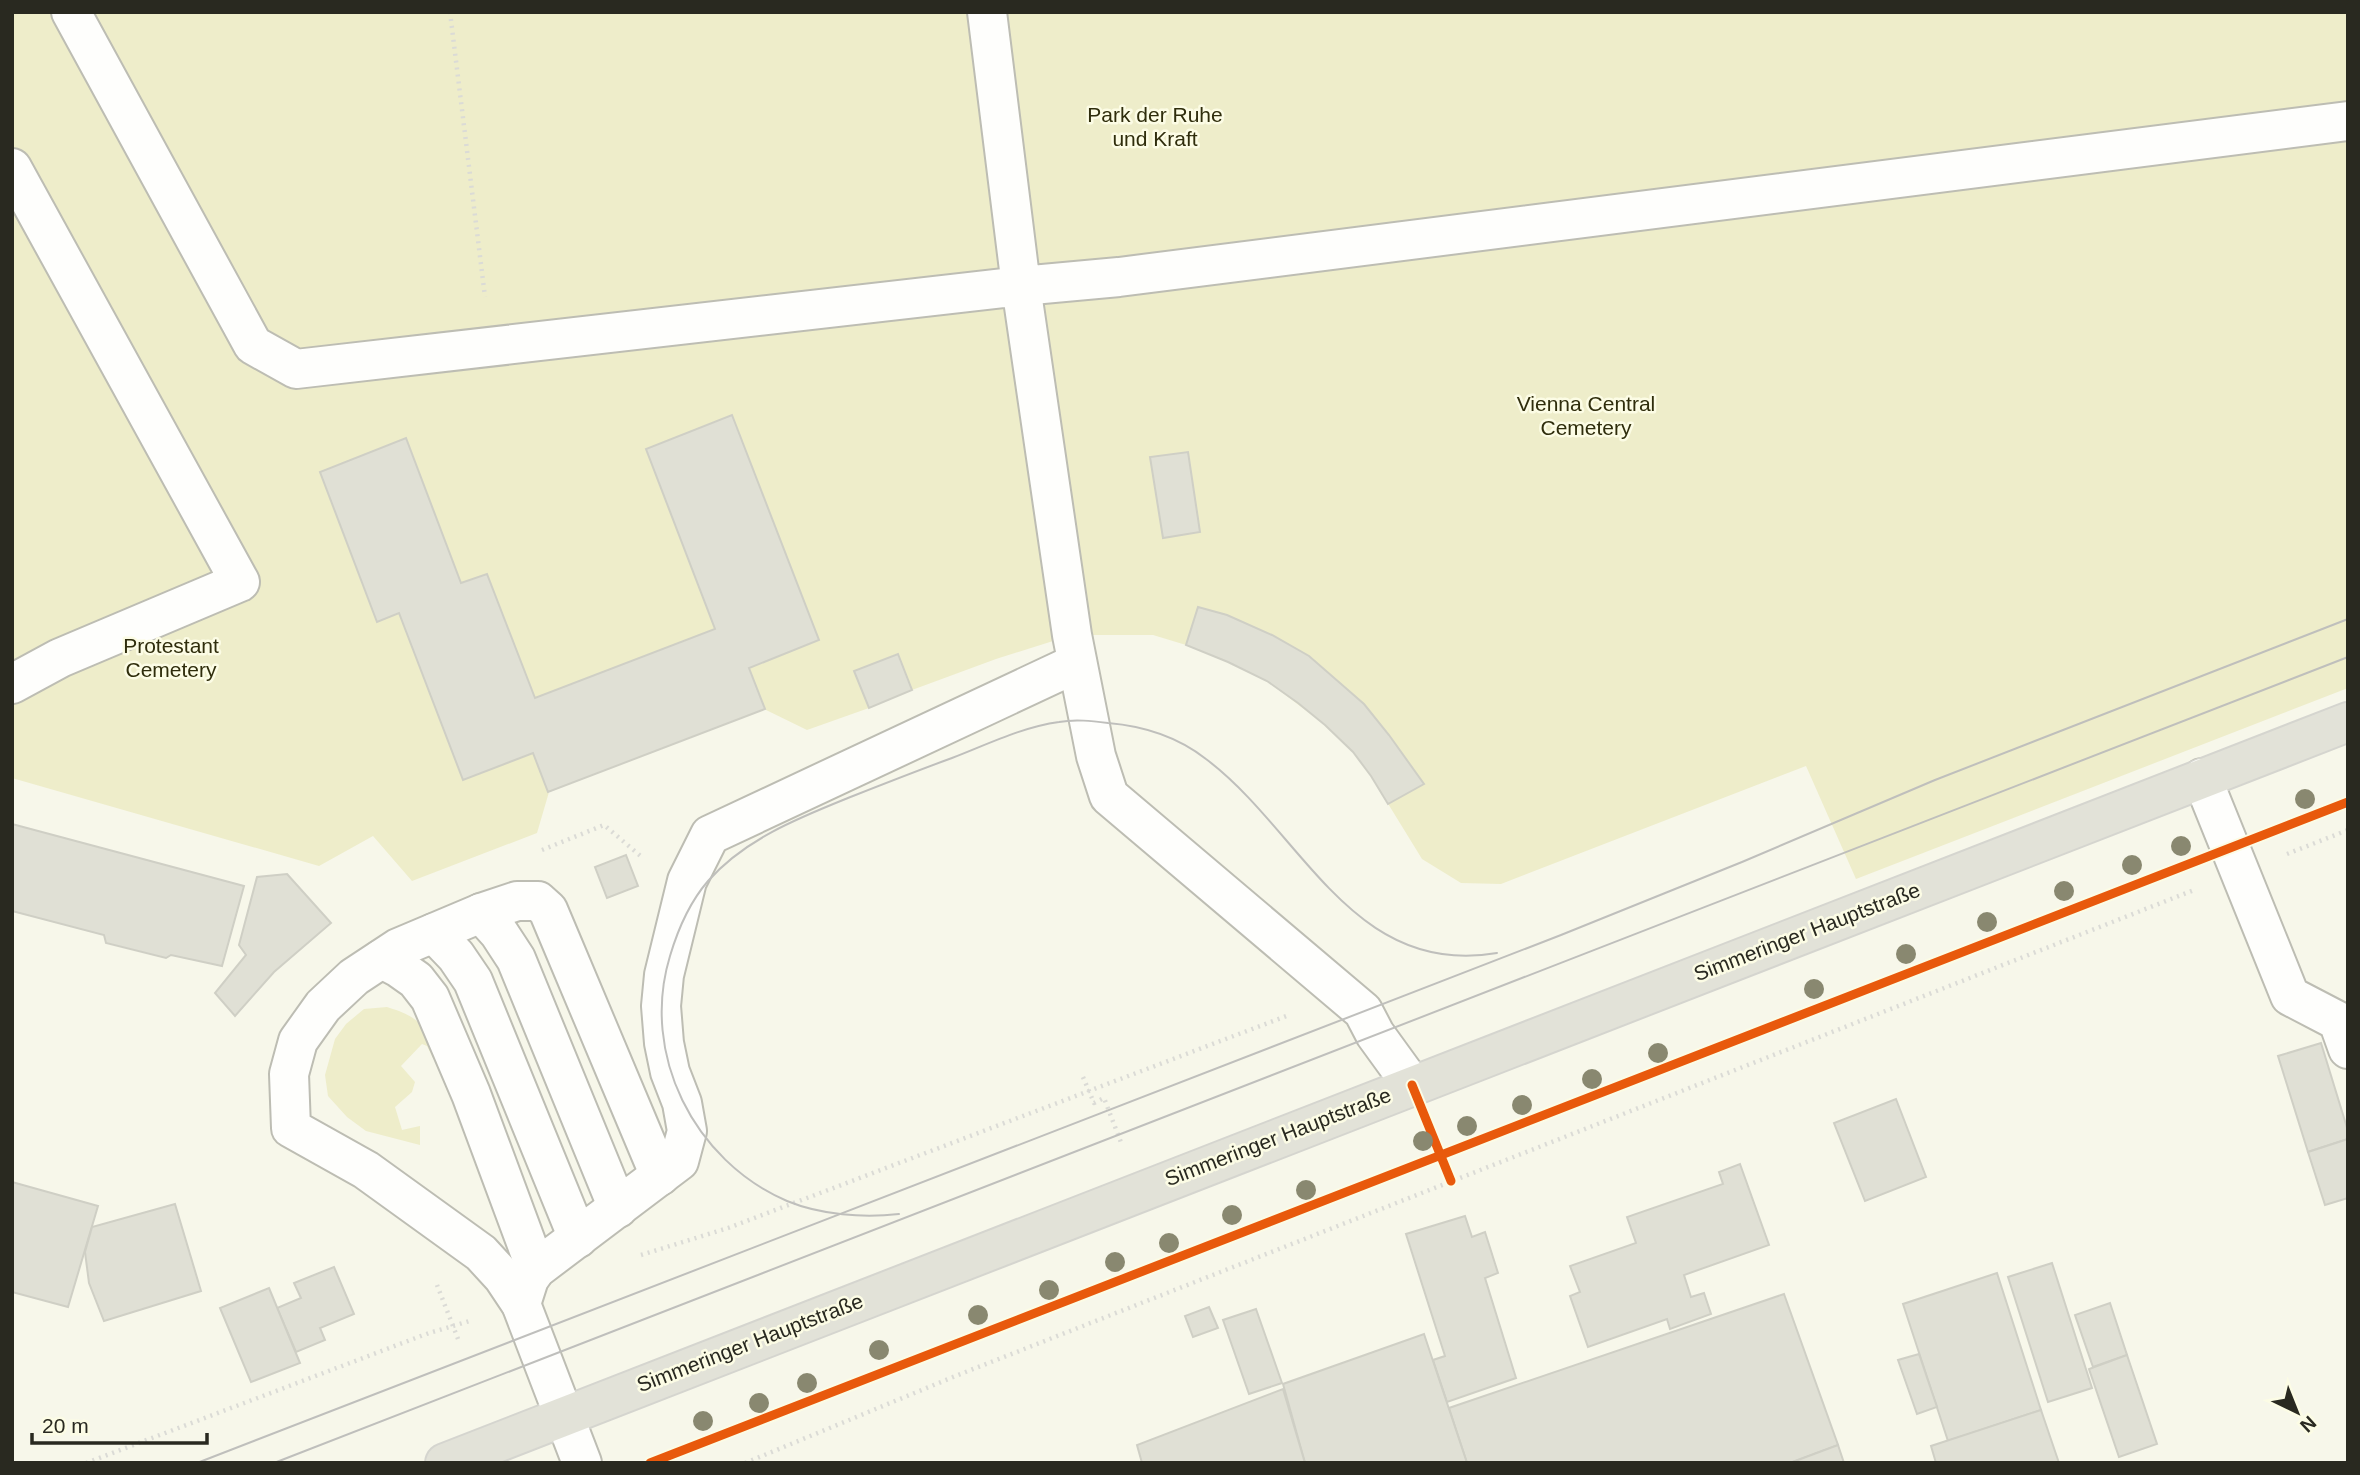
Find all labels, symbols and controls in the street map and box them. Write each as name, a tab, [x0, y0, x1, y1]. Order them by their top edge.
park label: Park der Ruhe und Kraft	[1087, 103, 1223, 150]
park label: Vienna Central Cemetery	[1517, 392, 1655, 439]
park label: Protestant Cemetery	[123, 634, 219, 681]
street label: Simmeringer Hauptstraße	[1690, 878, 1923, 985]
street label: Simmeringer Hauptstraße	[1161, 1083, 1394, 1190]
street label: Simmeringer Hauptstraße	[633, 1289, 866, 1396]
north arrow	[2262, 1377, 2332, 1447]
scale bar	[32, 1402, 206, 1446]
text: N	[2296, 1412, 2320, 1436]
text: 20 m	[42, 1414, 89, 1437]

